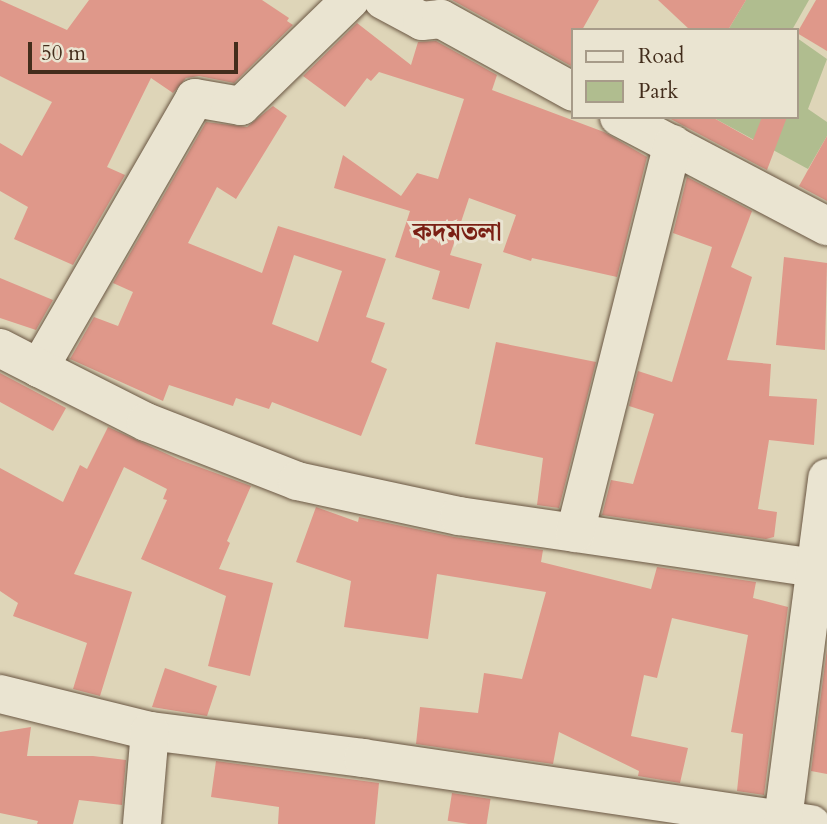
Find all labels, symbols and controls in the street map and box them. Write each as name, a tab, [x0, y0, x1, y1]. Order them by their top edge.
scale bar	[32, 28, 242, 72]
legend	[572, 28, 799, 119]
text: 50 m	[41, 39, 86, 68]
text: Road	[638, 42, 684, 71]
text: Park	[638, 77, 678, 106]
district label: কদমতলা	[412, 216, 502, 248]

